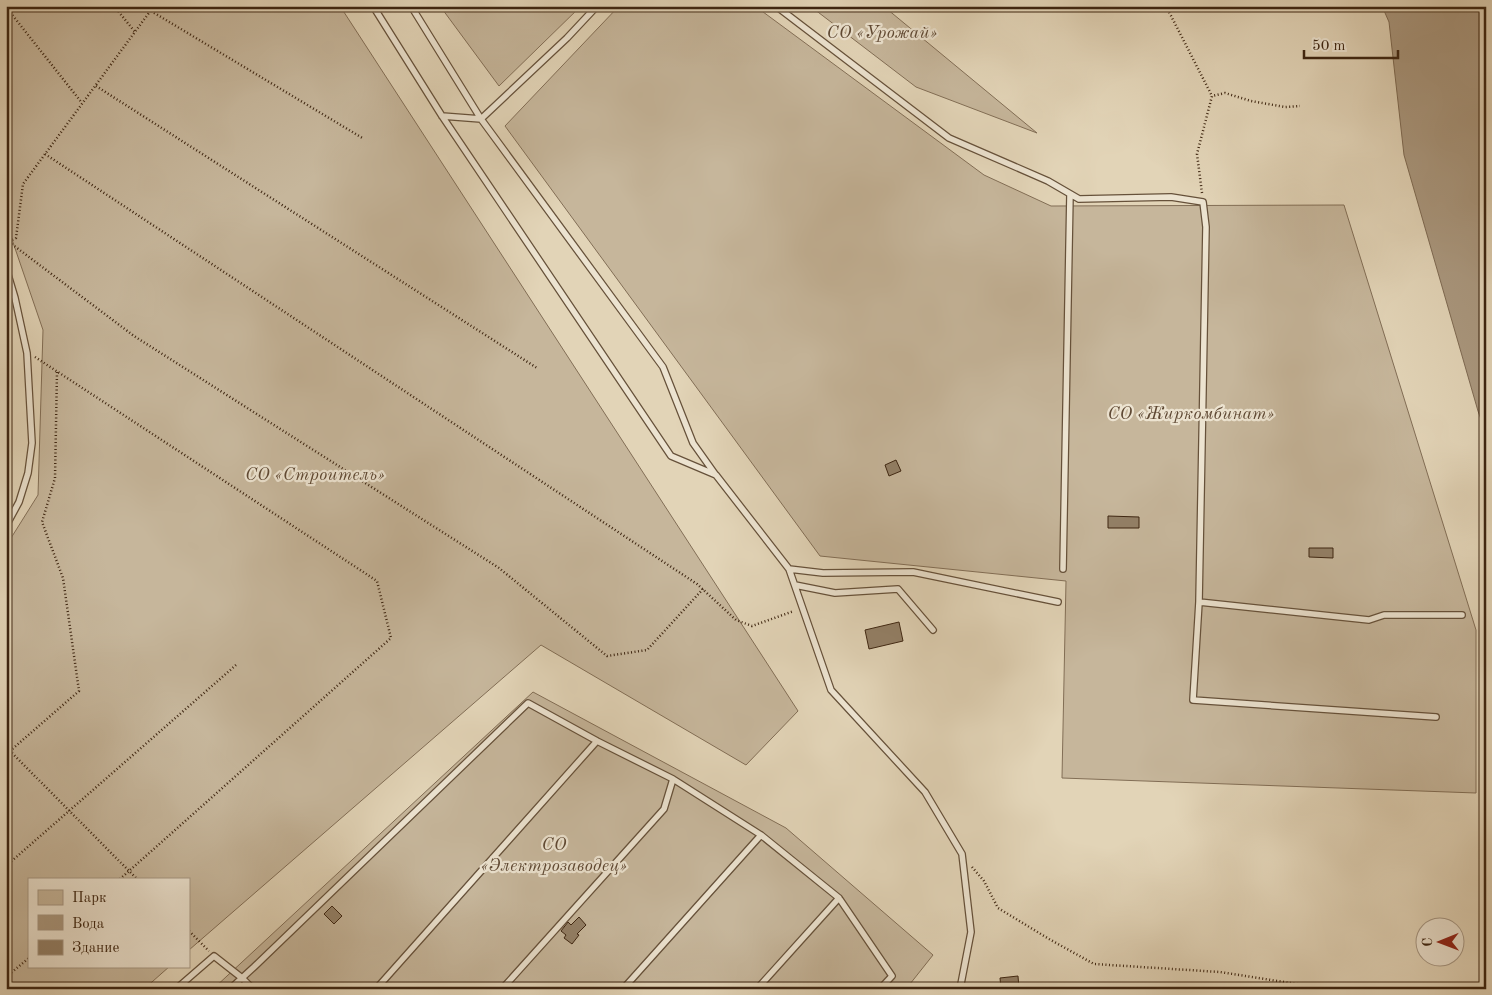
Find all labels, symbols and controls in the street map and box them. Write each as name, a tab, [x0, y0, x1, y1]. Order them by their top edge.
park label: СО «Урожай»	[827, 24, 938, 42]
scale bar	[1304, 28, 1398, 60]
text: 50 m	[1312, 39, 1346, 54]
park label: СО «Жиркомбинат»	[1107, 405, 1275, 423]
park label: СО «Строитель»	[245, 466, 385, 484]
park label: СО «Электрозаводец»	[481, 836, 627, 875]
legend	[28, 878, 190, 968]
text: Парк	[72, 891, 107, 906]
text: Вода	[72, 917, 105, 932]
north arrow	[1414, 918, 1464, 968]
text: С	[1421, 937, 1435, 947]
text: Здание	[72, 941, 119, 956]

